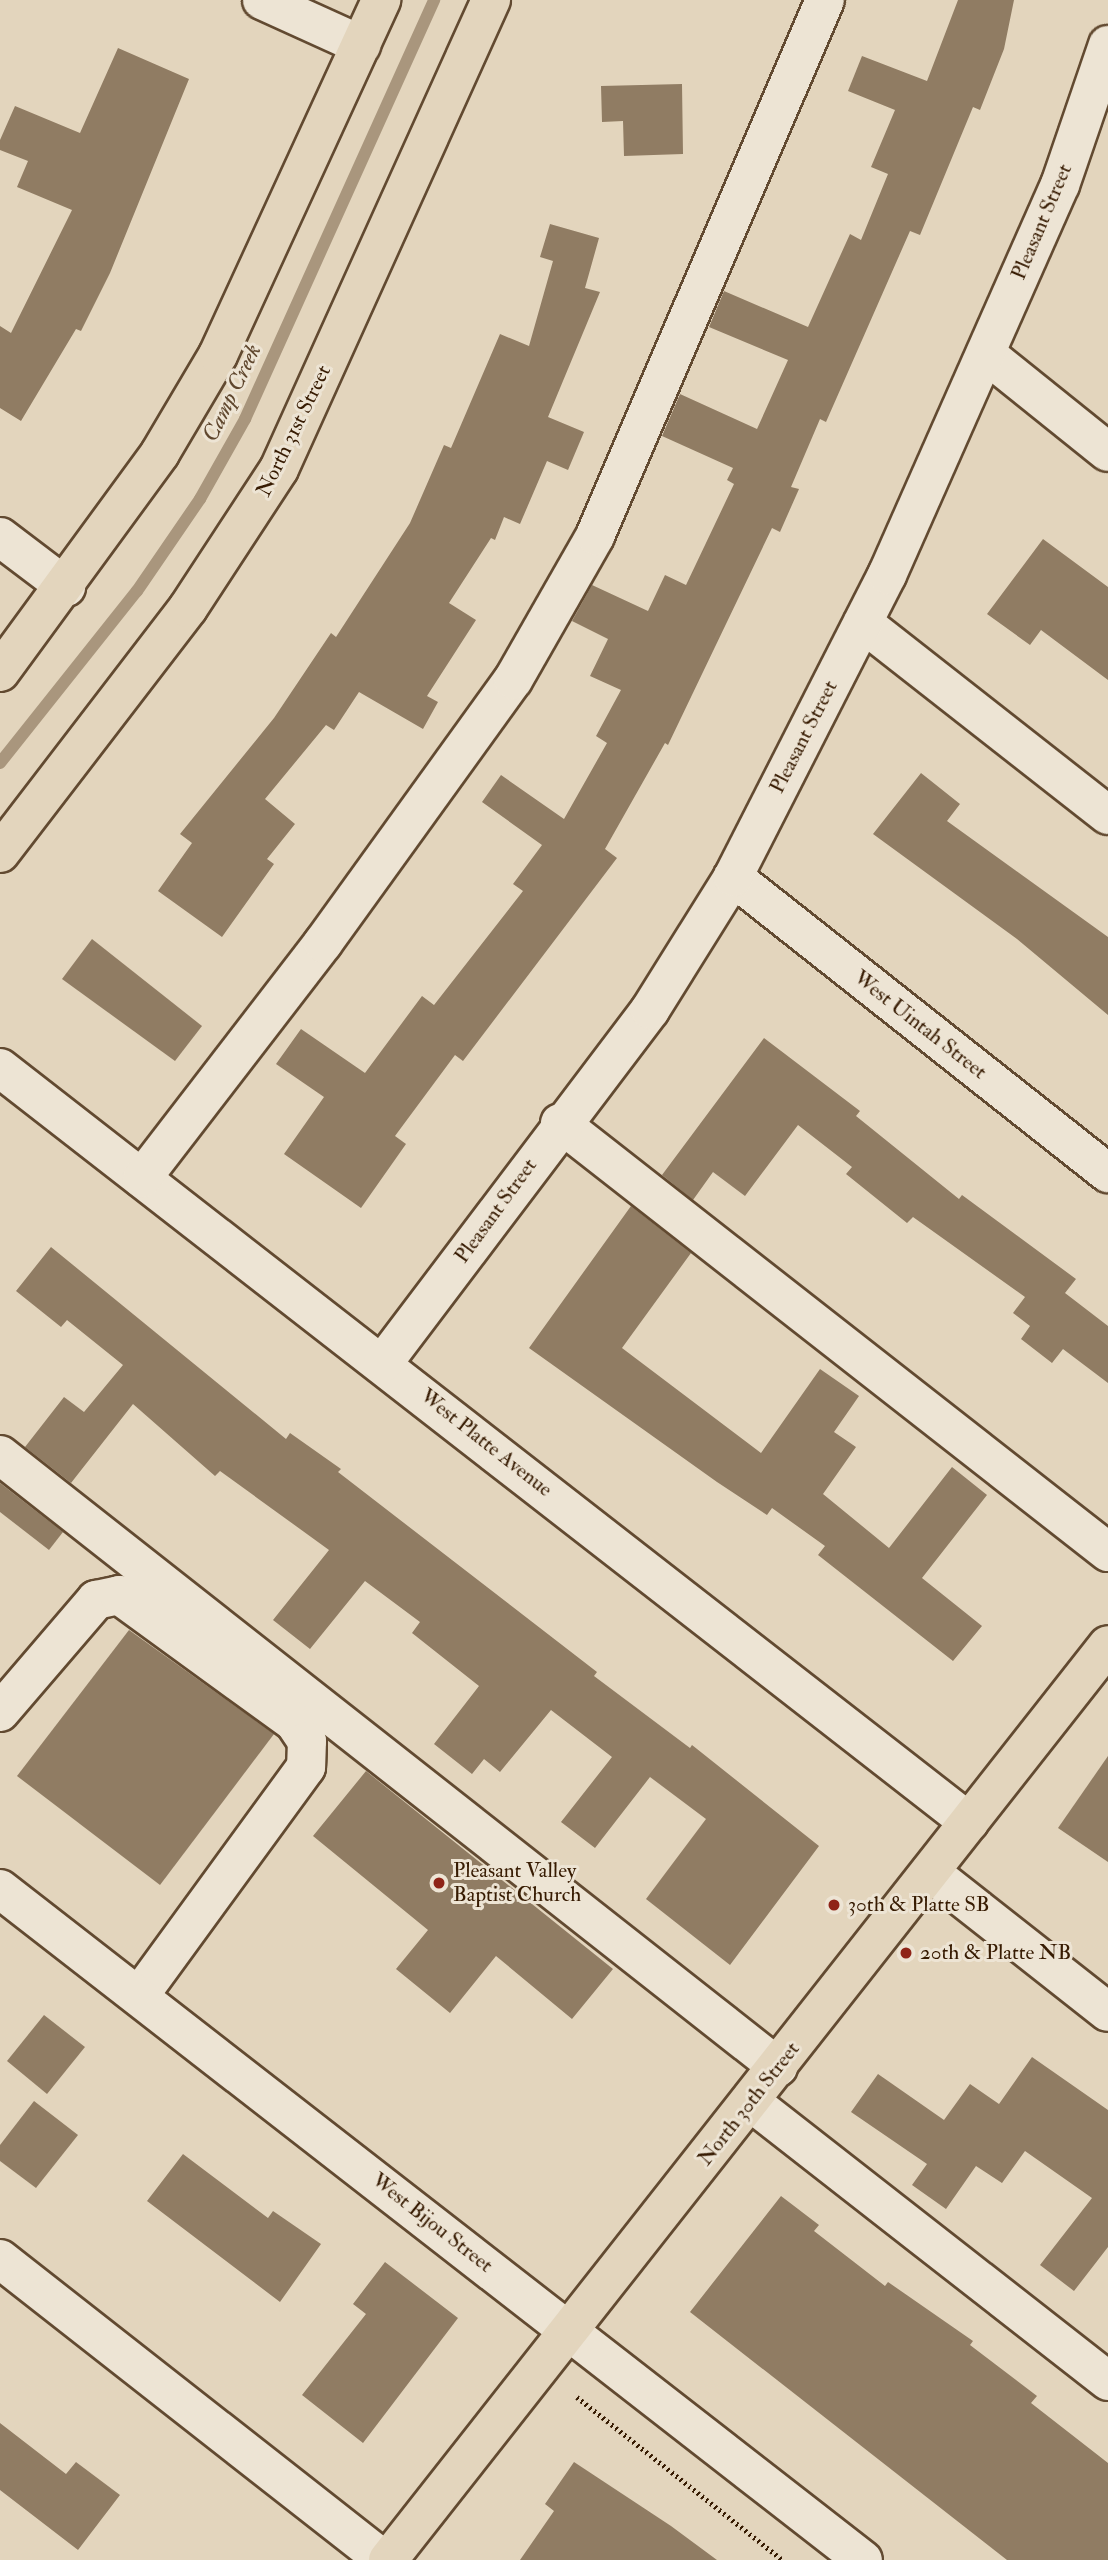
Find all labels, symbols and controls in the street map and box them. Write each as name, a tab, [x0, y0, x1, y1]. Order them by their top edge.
street label: Pleasant Street	[1006, 160, 1078, 284]
water label: Camp Creek	[197, 340, 267, 446]
street label: North 31st Street	[251, 361, 337, 501]
street label: Pleasant Street	[765, 676, 843, 798]
street label: West Uintah Street	[848, 965, 992, 1085]
street label: Pleasant Street	[450, 1154, 542, 1268]
street label: West Platte Avenue	[415, 1384, 557, 1502]
place label: Pleasant Valley Baptist Church	[453, 1858, 581, 1908]
marker: Pleasant Valley Baptist Church	[431, 1875, 447, 1891]
place label: 30th & Platte SB	[848, 1892, 990, 1918]
marker: 30th & Platte SB	[826, 1897, 842, 1913]
place label: 20th & Platte NB	[920, 1940, 1071, 1966]
marker: 20th & Platte NB	[898, 1945, 914, 1961]
street label: North 30th Street	[693, 2037, 805, 2171]
street label: West Bijou Street	[366, 2168, 498, 2278]

